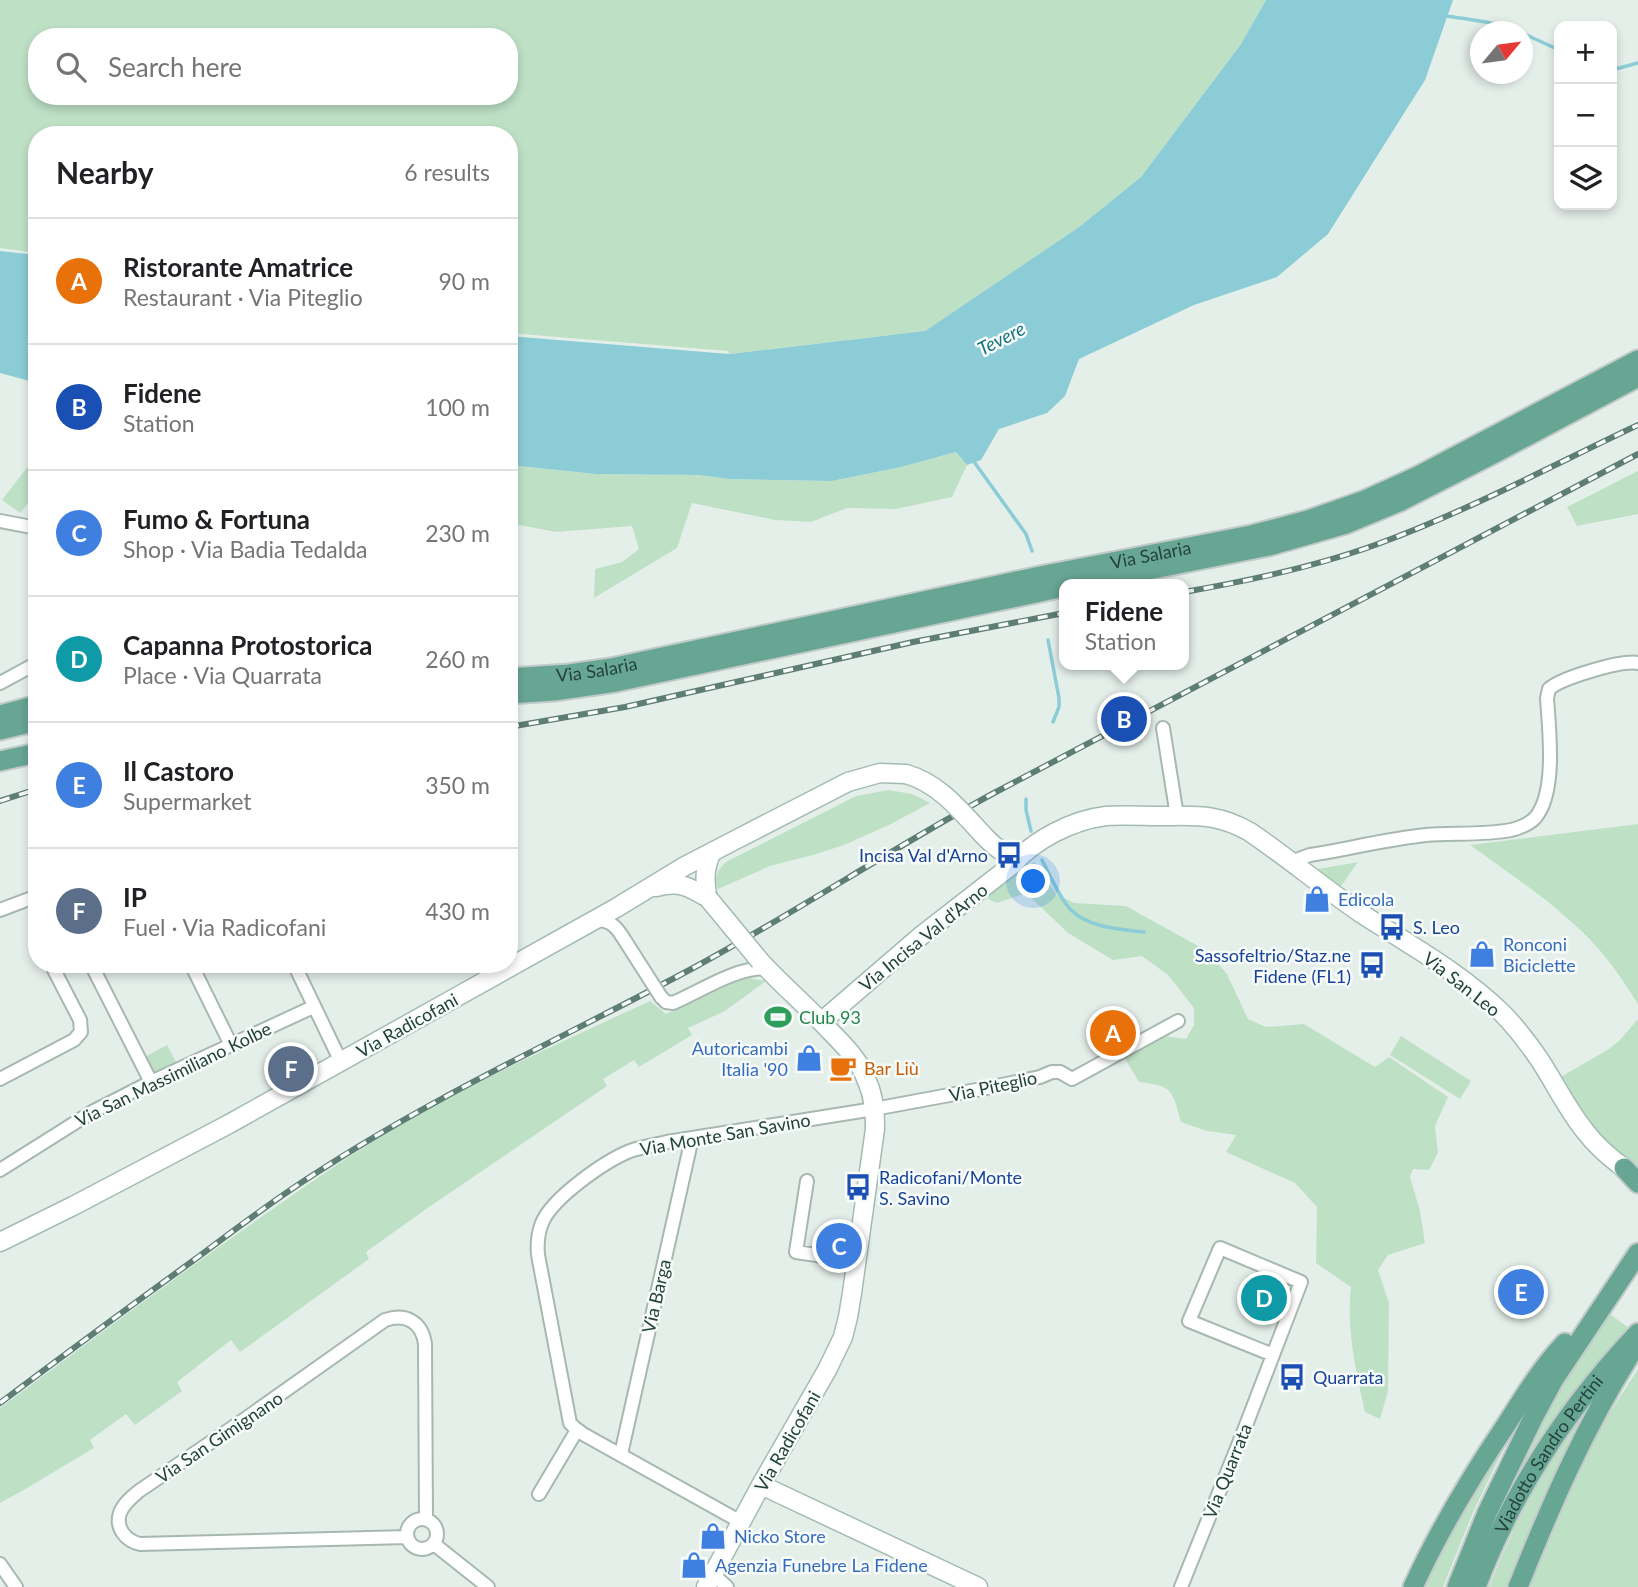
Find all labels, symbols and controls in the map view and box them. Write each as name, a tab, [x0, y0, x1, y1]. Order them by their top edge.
north arrow	[1470, 21, 1533, 84]
map controls	[1554, 21, 1617, 210]
button: +	[1554, 21, 1617, 84]
search box	[28, 28, 518, 105]
icon: search	[52, 48, 90, 86]
text: Search here	[108, 51, 242, 83]
button: −	[1554, 84, 1617, 147]
button: layers	[1554, 147, 1617, 210]
text: Nearby	[56, 154, 154, 190]
text: 6 results	[404, 158, 490, 186]
text: Ristorante Amatrice	[123, 251, 353, 283]
text: A	[71, 267, 87, 295]
text: 90 m	[439, 267, 490, 295]
text: Restaurant · Via Piteglio	[123, 283, 363, 311]
water label: Tevere	[973, 316, 1029, 360]
text: Fidene	[123, 377, 201, 409]
text: B	[71, 393, 87, 421]
text: 100 m	[425, 393, 490, 421]
text: Station	[123, 409, 195, 437]
text: Fumo & Fortuna	[123, 503, 310, 535]
text: C	[71, 519, 87, 547]
text: 230 m	[425, 519, 490, 547]
text: Shop · Via Badia Tedalda	[123, 535, 368, 563]
street label: Via Salaria	[1108, 536, 1193, 573]
popup	[1059, 579, 1189, 670]
text: Fidene	[1085, 595, 1163, 627]
text: Station	[1085, 627, 1156, 655]
text: Capanna Protostorica	[123, 629, 373, 661]
text: D	[70, 645, 88, 673]
text: 260 m	[425, 645, 490, 673]
street label: Via Salaria	[555, 652, 639, 686]
text: Place · Via Quarrata	[123, 661, 322, 689]
pin: B	[1101, 693, 1147, 745]
text: Il Castoro	[123, 755, 234, 787]
text: E	[72, 771, 86, 799]
text: 350 m	[425, 771, 490, 799]
text: Supermarket	[123, 787, 252, 815]
bus stop icon: Incisa Val d'Arno	[994, 840, 1024, 870]
place label: Incisa Val d'Arno	[859, 844, 988, 866]
your location	[1016, 864, 1050, 898]
street label: Via Incisa Val d'Arno	[854, 878, 992, 996]
text: IP	[123, 881, 147, 913]
shop icon: Edicola	[1302, 884, 1332, 914]
place label: Edicola	[1338, 888, 1394, 910]
text: F	[72, 897, 86, 925]
text: 430 m	[425, 897, 490, 925]
bus stop icon: S. Leo	[1377, 912, 1407, 942]
text: Fuel · Via Radicofani	[123, 913, 326, 941]
place label: S. Leo	[1413, 916, 1460, 938]
place label: Ronconi Biciclette	[1503, 933, 1576, 976]
shop icon: Ronconi Biciclette	[1467, 939, 1497, 969]
place label: Sassofeltrio/Staz.ne Fidene (FL1)	[1195, 944, 1351, 987]
street label: Via San Leo	[1419, 947, 1505, 1021]
bus stop icon: Sassofeltrio/Staz.ne Fidene (FL1)	[1357, 950, 1387, 980]
street label: Via Radicofani	[352, 988, 462, 1062]
sports icon: Club 93	[763, 1002, 793, 1032]
place label: Club 93	[799, 1006, 861, 1028]
pin: A	[1090, 1007, 1136, 1059]
street label: Via San Massimiliano Kolbe	[71, 1017, 275, 1131]
place label: Autoricambi Italia '90	[692, 1037, 788, 1080]
pin: F	[268, 1043, 314, 1095]
shop icon: Autoricambi Italia '90	[794, 1043, 824, 1073]
cafe icon: Bar Liù	[828, 1053, 858, 1083]
place label: Bar Liù	[864, 1057, 919, 1079]
street label: Via Piteglio	[947, 1066, 1039, 1106]
street label: Via Monte San Savino	[638, 1108, 812, 1160]
place label: Radicofani/Monte S. Savino	[879, 1166, 1022, 1209]
bus stop icon: Radicofani/Monte S. Savino	[843, 1172, 873, 1202]
pin: C	[816, 1220, 862, 1272]
street label: Via Barga	[637, 1257, 675, 1335]
pin: E	[1498, 1266, 1544, 1318]
pin: D	[1241, 1272, 1287, 1324]
bus stop icon: Quarrata	[1277, 1362, 1307, 1392]
place label: Quarrata	[1313, 1366, 1383, 1388]
street label: Viadotto Sandro Pertini	[1490, 1370, 1607, 1537]
street label: Via San Gimignano	[151, 1386, 287, 1488]
street label: Via Radicofani	[749, 1387, 825, 1495]
street label: Via Quarrata	[1198, 1420, 1256, 1522]
shop icon: Nicko Store	[698, 1521, 728, 1551]
place label: Nicko Store	[734, 1525, 826, 1547]
shop icon: Agenzia Funebre La Fidene	[679, 1550, 709, 1580]
place label: Agenzia Funebre La Fidene	[715, 1554, 928, 1576]

